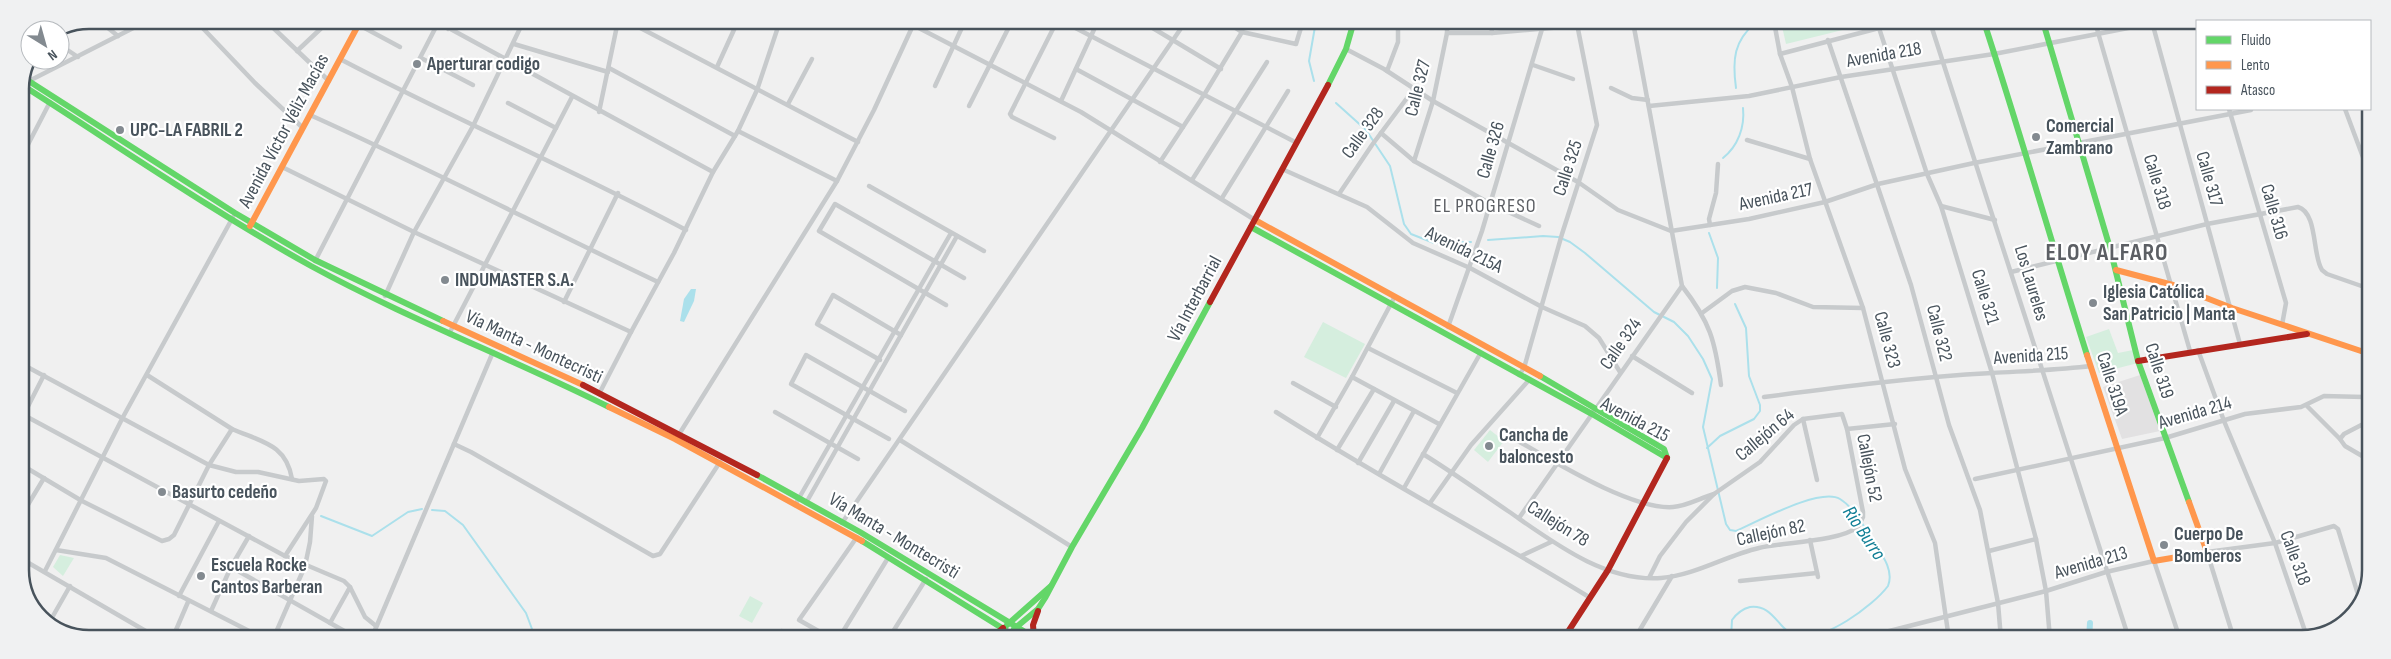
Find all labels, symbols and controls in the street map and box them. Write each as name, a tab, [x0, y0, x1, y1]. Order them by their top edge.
north arrow	[20, 20, 70, 70]
legend	[2196, 20, 2371, 110]
text: Fluido	[2241, 31, 2271, 50]
street label: Avenida 218	[1844, 37, 1923, 73]
text: N	[44, 46, 61, 64]
street label: Avenida Víctor Véliz Macías	[233, 50, 334, 213]
place label: Aperturar codigo	[426, 53, 540, 76]
text: Lento	[2241, 56, 2270, 75]
street label: Calle 327	[1400, 57, 1436, 119]
marker: Aperturar codigo	[411, 58, 423, 70]
text: Atasco	[2240, 81, 2275, 100]
street label: Calle 328	[1337, 103, 1389, 163]
place label: Comercial Zambrano	[2046, 115, 2114, 160]
place label: UPC-LA FABRIL 2	[130, 119, 243, 142]
street label: Calle 326	[1472, 119, 1510, 181]
marker: UPC-LA FABRIL 2	[114, 124, 126, 136]
marker: Comercial Zambrano	[2030, 131, 2042, 143]
street label: Calle 325	[1548, 137, 1588, 199]
street label: Calle 317	[2190, 149, 2228, 210]
street label: Calle 318	[2138, 151, 2176, 213]
street label: Avenida 217	[1736, 178, 1815, 216]
street label: Calle 316	[2255, 181, 2293, 243]
district label: EL PROGRESO	[1433, 194, 1537, 218]
street label: Avenida 215A	[1421, 221, 1507, 279]
district label: ELOY ALFARO	[2046, 238, 2168, 267]
street label: Los Laureles	[2009, 243, 2053, 324]
street label: Vía Interbarrial	[1163, 252, 1227, 346]
street label: Calle 321	[1966, 267, 2004, 328]
place label: INDUMASTER S.A.	[455, 269, 574, 292]
marker: INDUMASTER S.A.	[439, 274, 451, 286]
place label: Iglesia Católica San Patricio | Manta	[2103, 281, 2236, 326]
marker: Iglesia Católica San Patricio | Manta	[2087, 297, 2099, 309]
street label: Calle 322	[1921, 302, 1957, 364]
street label: Vía Manta - Montecristi	[462, 305, 606, 389]
street label: Calle 323	[1868, 309, 1906, 371]
street label: Calle 324	[1595, 314, 1647, 374]
street label: Calle 319	[2139, 340, 2179, 402]
street label: Avenida 215	[1992, 342, 2069, 370]
street label: Calle 319A	[2091, 349, 2133, 419]
street label: Avenida 215	[1596, 392, 1673, 448]
street label: Avenida 214	[2155, 392, 2234, 435]
street label: Callejón 64	[1731, 404, 1799, 466]
place label: Cancha de baloncesto	[1499, 424, 1573, 469]
street label: Callejón 52	[1851, 432, 1887, 504]
marker: Cancha de baloncesto	[1483, 440, 1495, 452]
place label: Basurto cedeño	[172, 481, 277, 504]
marker: Basurto cedeño	[156, 486, 168, 498]
street label: Vía Manta - Montecristi	[824, 488, 964, 584]
street label: Callejón 78	[1523, 496, 1593, 552]
water label: Rio Burro	[1837, 501, 1891, 565]
street label: Callejón 82	[1734, 514, 1808, 552]
place label: Cuerpo De Bomberos	[2174, 523, 2243, 568]
street label: Calle 318	[2274, 527, 2316, 589]
marker: Cuerpo De Bomberos	[2158, 539, 2170, 551]
street label: Avenida 213	[2051, 542, 2130, 585]
place label: Escuela Rocke Cantos Barberan	[211, 554, 323, 599]
marker: Escuela Rocke Cantos Barberan	[195, 570, 207, 582]

